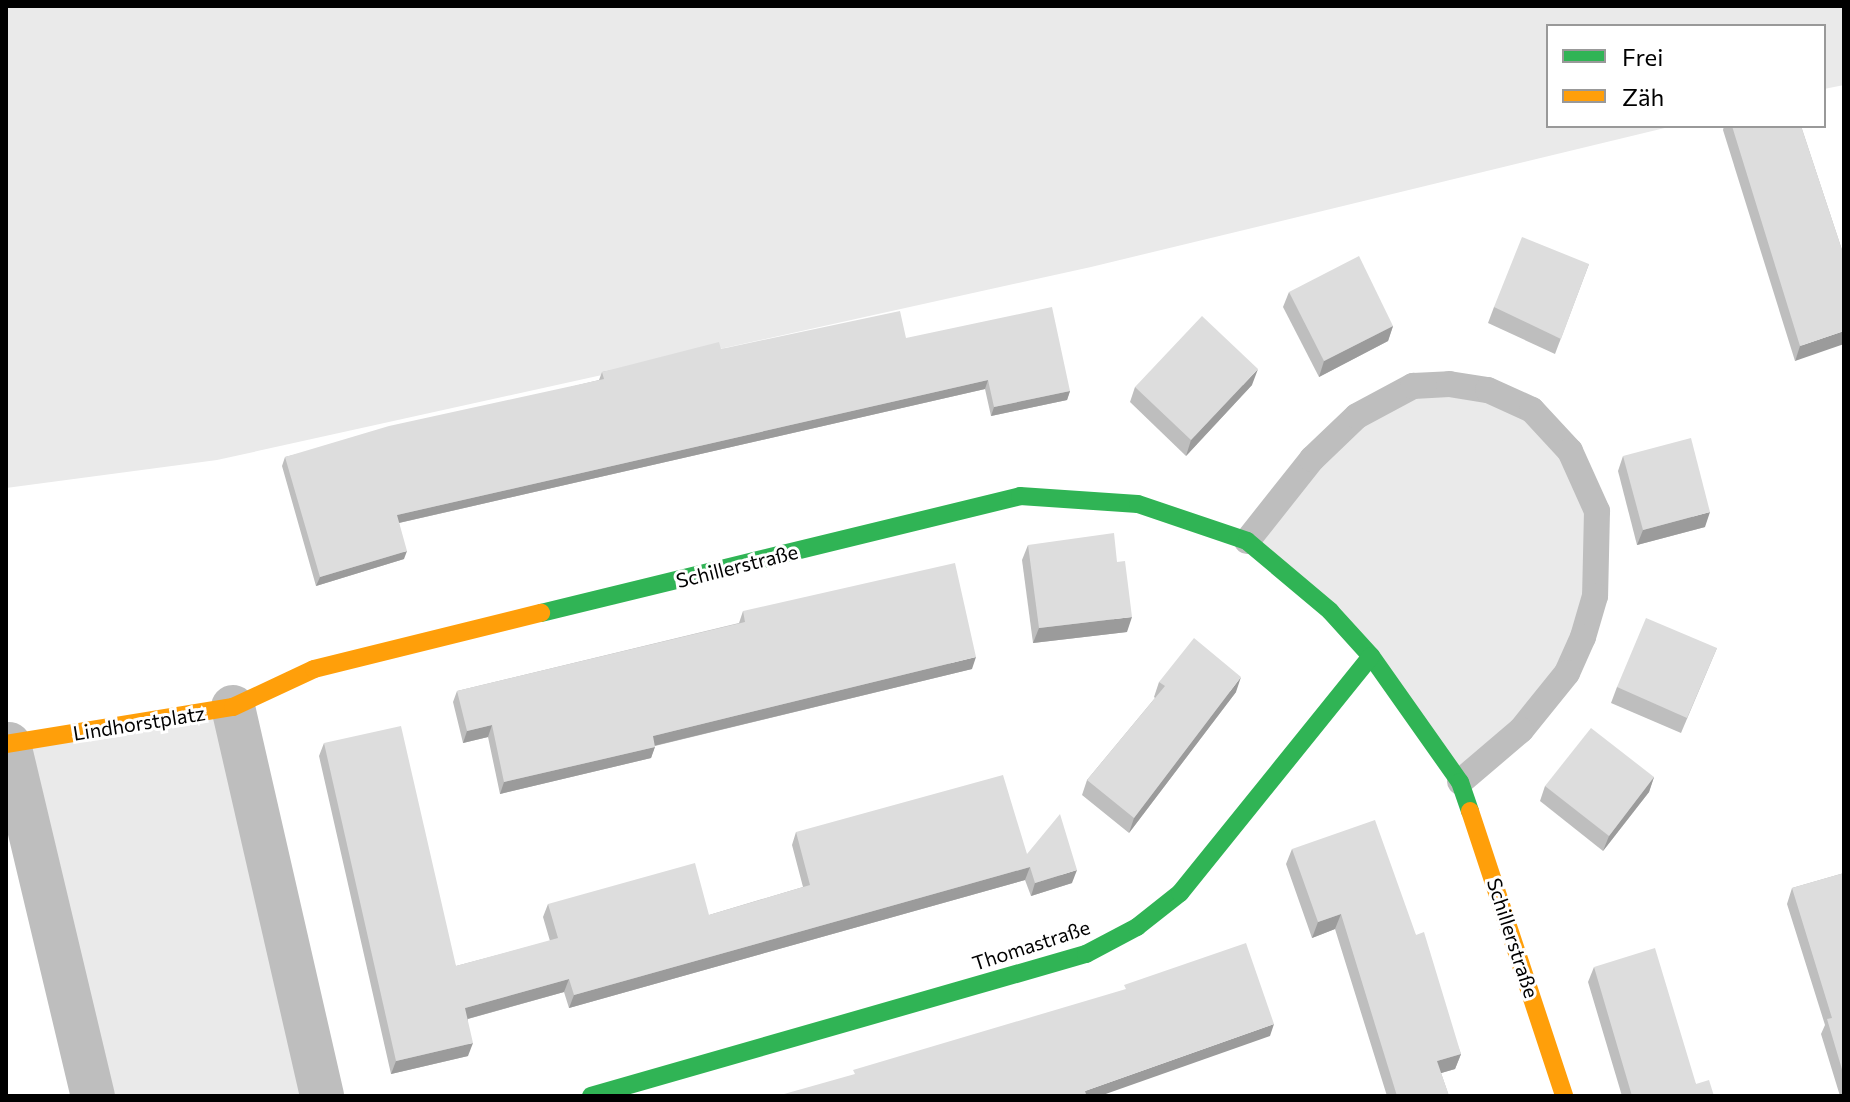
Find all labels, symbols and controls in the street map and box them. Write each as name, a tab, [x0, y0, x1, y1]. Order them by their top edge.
legend	[1546, 24, 1826, 128]
text: Frei	[1622, 42, 1663, 71]
text: Zäh	[1622, 82, 1664, 111]
street label: Schillerstraße	[674, 539, 800, 593]
street label: Lindhorstplatz	[71, 701, 207, 745]
street label: Schillerstraße	[1482, 875, 1544, 1001]
street label: Thomastraße	[969, 915, 1093, 975]

